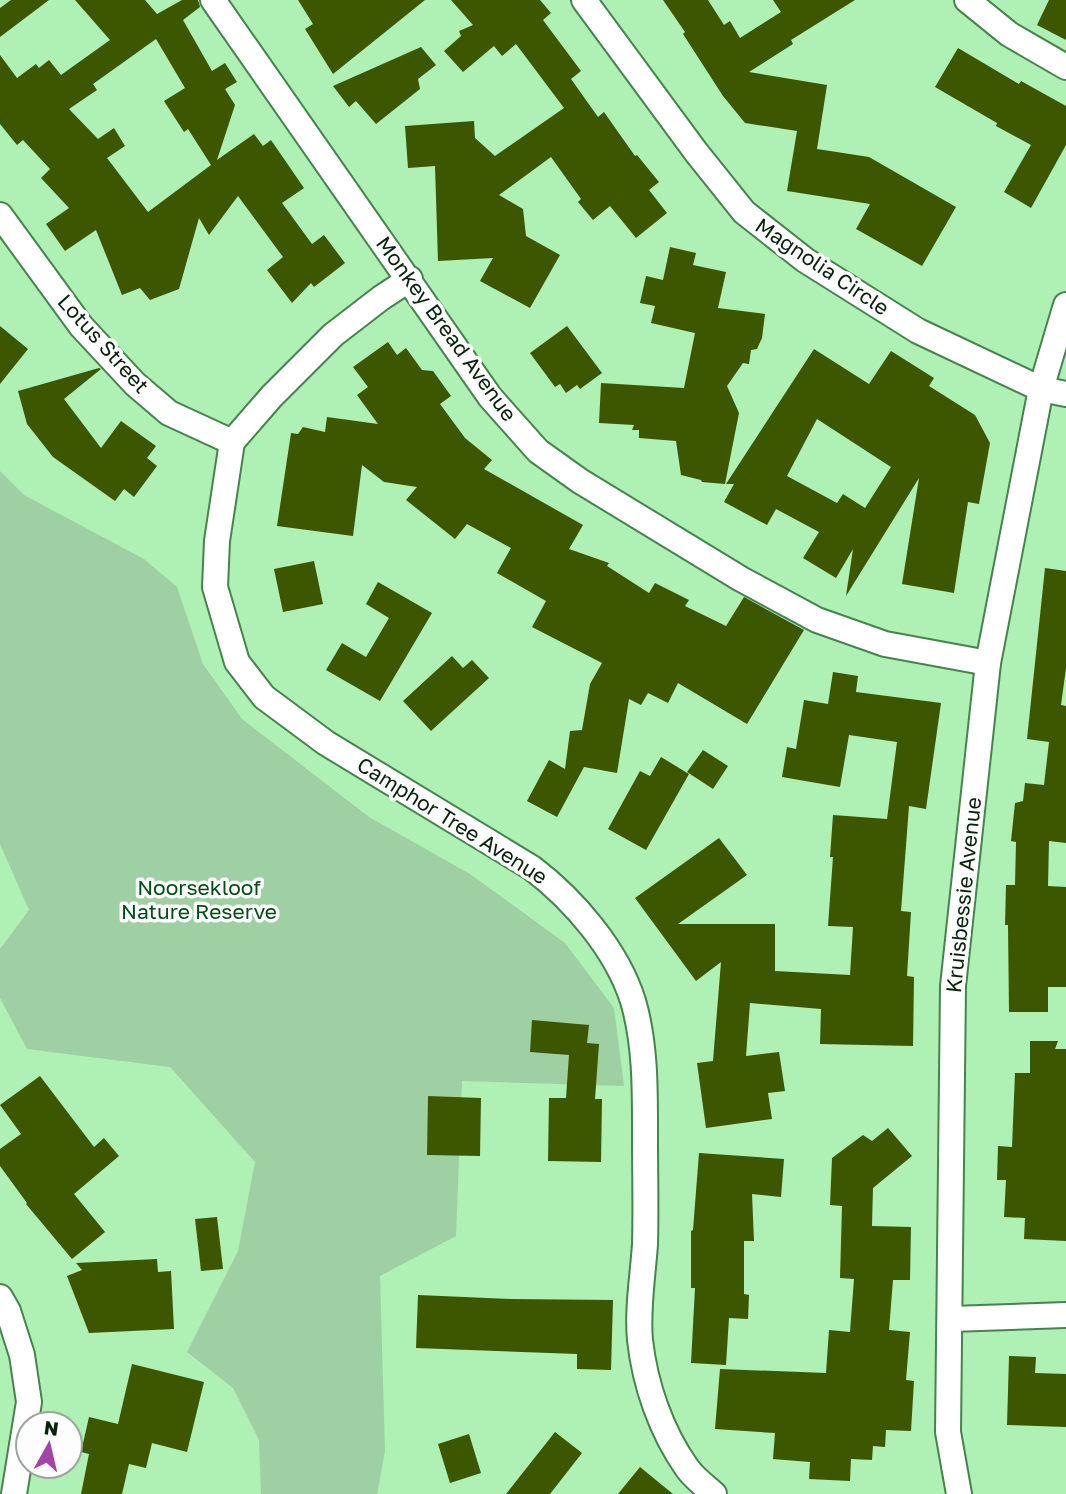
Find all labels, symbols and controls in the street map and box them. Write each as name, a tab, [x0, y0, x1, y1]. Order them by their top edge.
street label: Magnolia Circle	[751, 212, 894, 321]
street label: Monkey Bread Avenue	[371, 231, 523, 426]
street label: Lotus Street	[53, 289, 155, 398]
street label: Camphor Tree Avenue	[353, 751, 552, 889]
street label: Kruisbessie Avenue	[940, 796, 986, 994]
park label: Noorsekloof Nature Reserve	[121, 874, 277, 924]
north arrow	[14, 1410, 84, 1480]
text: N	[43, 1415, 60, 1440]

